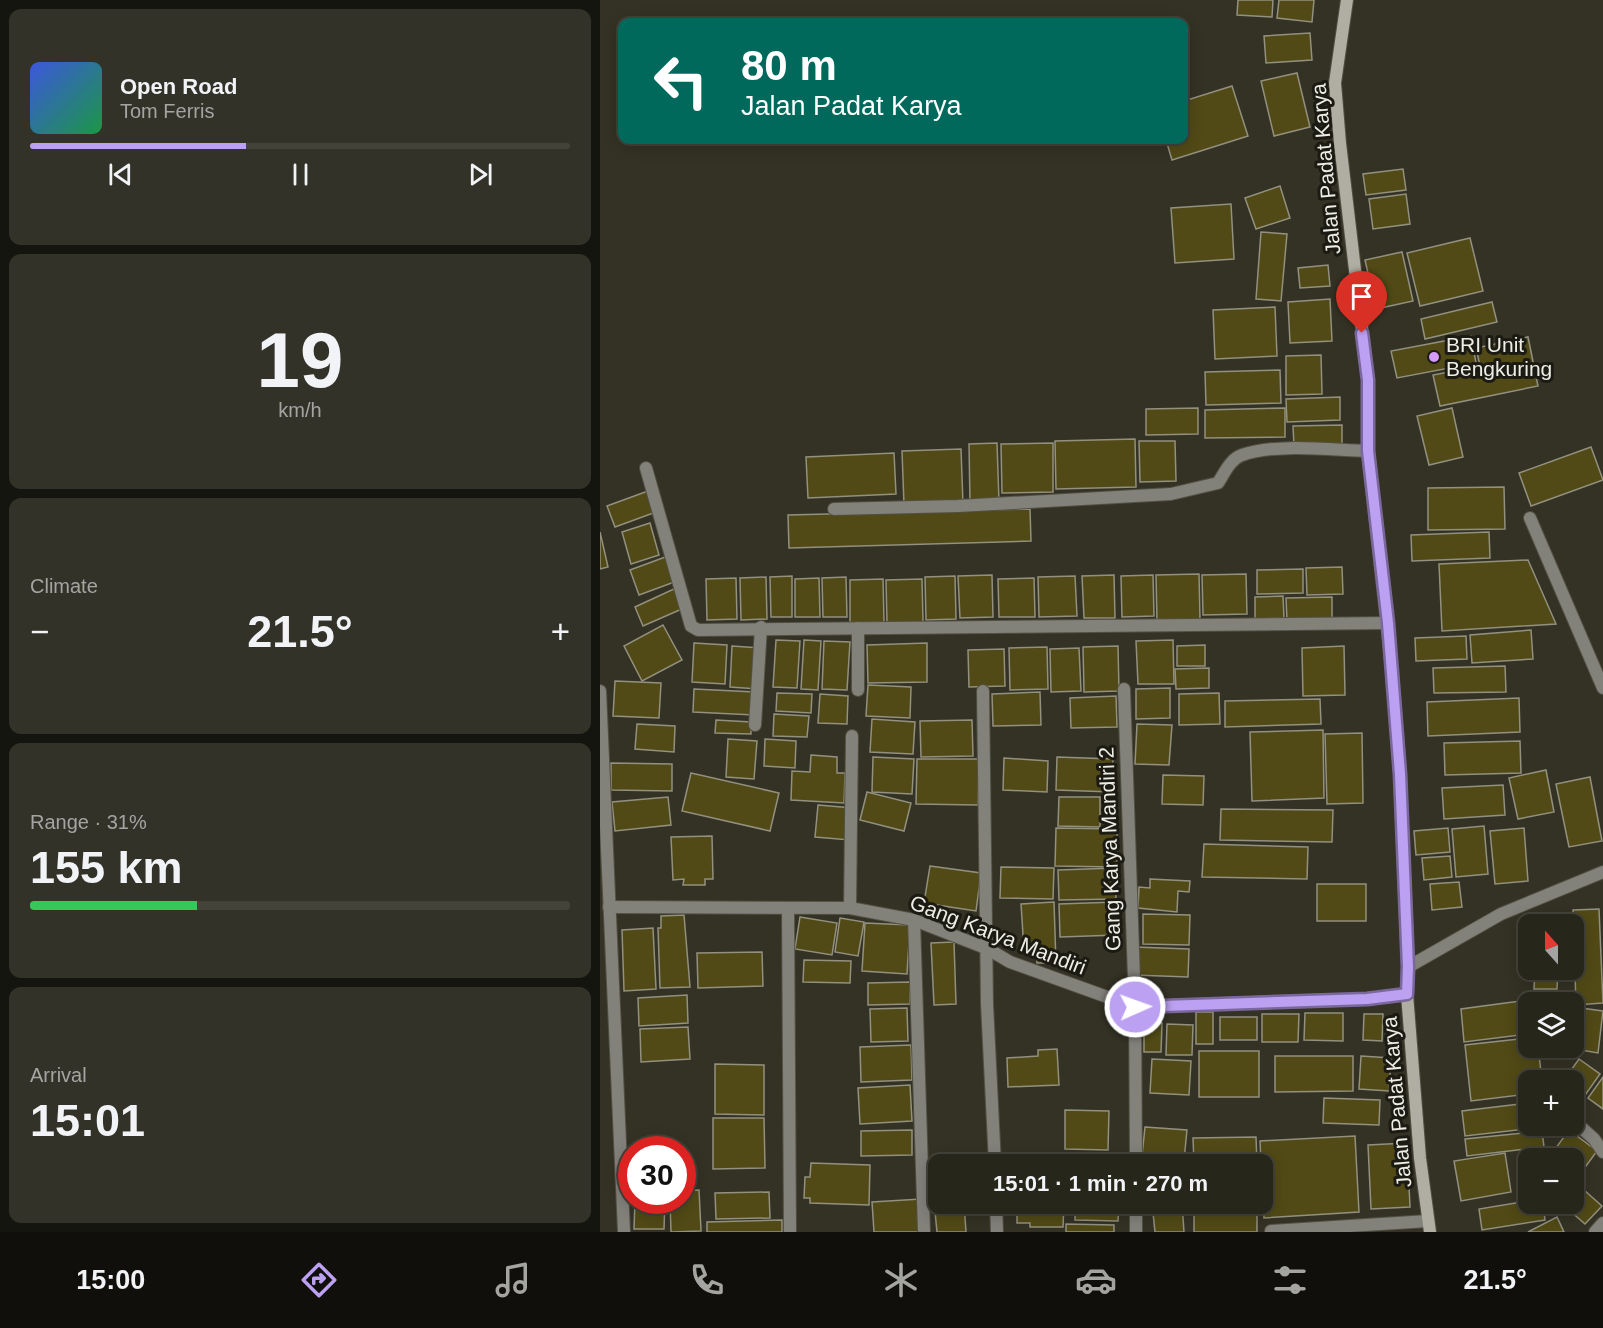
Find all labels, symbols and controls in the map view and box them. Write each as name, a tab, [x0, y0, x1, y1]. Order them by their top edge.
icon: left	[642, 42, 720, 120]
text: 80 m	[741, 42, 837, 89]
text: Open Road	[120, 74, 237, 99]
street label: Jalan Padat Karya	[1307, 82, 1344, 256]
text: Jalan Padat Karya	[741, 91, 962, 121]
text: Tom Ferris	[120, 100, 214, 122]
icon: previous	[104, 158, 137, 191]
icon: pause	[284, 158, 317, 191]
icon: next	[464, 158, 497, 191]
pin	[1336, 271, 1387, 333]
icon: arrive	[1345, 280, 1378, 313]
text: 19	[257, 316, 343, 404]
place label: BRI Unit Bengkuring	[1446, 333, 1552, 380]
marker: BRI Unit Bengkuring	[1427, 350, 1441, 364]
text: km/h	[278, 399, 322, 421]
text: Climate	[30, 575, 98, 597]
text: 21.5°	[247, 606, 353, 657]
text: −	[30, 613, 49, 650]
text: +	[551, 613, 570, 650]
street label: Gang Karya Mandiri 2	[1094, 747, 1125, 951]
text: Range · 31%	[30, 811, 147, 833]
text: 155 km	[30, 842, 183, 893]
street label: Gang Karya Mandiri	[907, 890, 1089, 979]
north arrow	[1518, 914, 1584, 980]
map controls	[1518, 914, 1584, 1214]
position arrow	[1103, 975, 1167, 1039]
button: layers	[1518, 992, 1584, 1058]
street label: Jalan Padat Karya	[1378, 1015, 1415, 1189]
text: Arrival	[30, 1064, 87, 1086]
button: +	[1518, 1070, 1584, 1136]
text: 15:01	[30, 1095, 145, 1146]
speed limit sign: 30	[618, 1136, 696, 1214]
button: −	[1518, 1148, 1584, 1214]
text: 15:01 · 1 min · 270 m	[993, 1171, 1208, 1196]
icon: directions	[298, 1259, 340, 1301]
icon: music	[492, 1259, 534, 1301]
icon: phone	[686, 1259, 728, 1301]
icon: climate	[880, 1259, 922, 1301]
icon: car	[1075, 1259, 1117, 1301]
icon: filters	[1269, 1259, 1311, 1301]
text: 15:00	[76, 1265, 145, 1295]
text: 21.5°	[1463, 1265, 1527, 1295]

